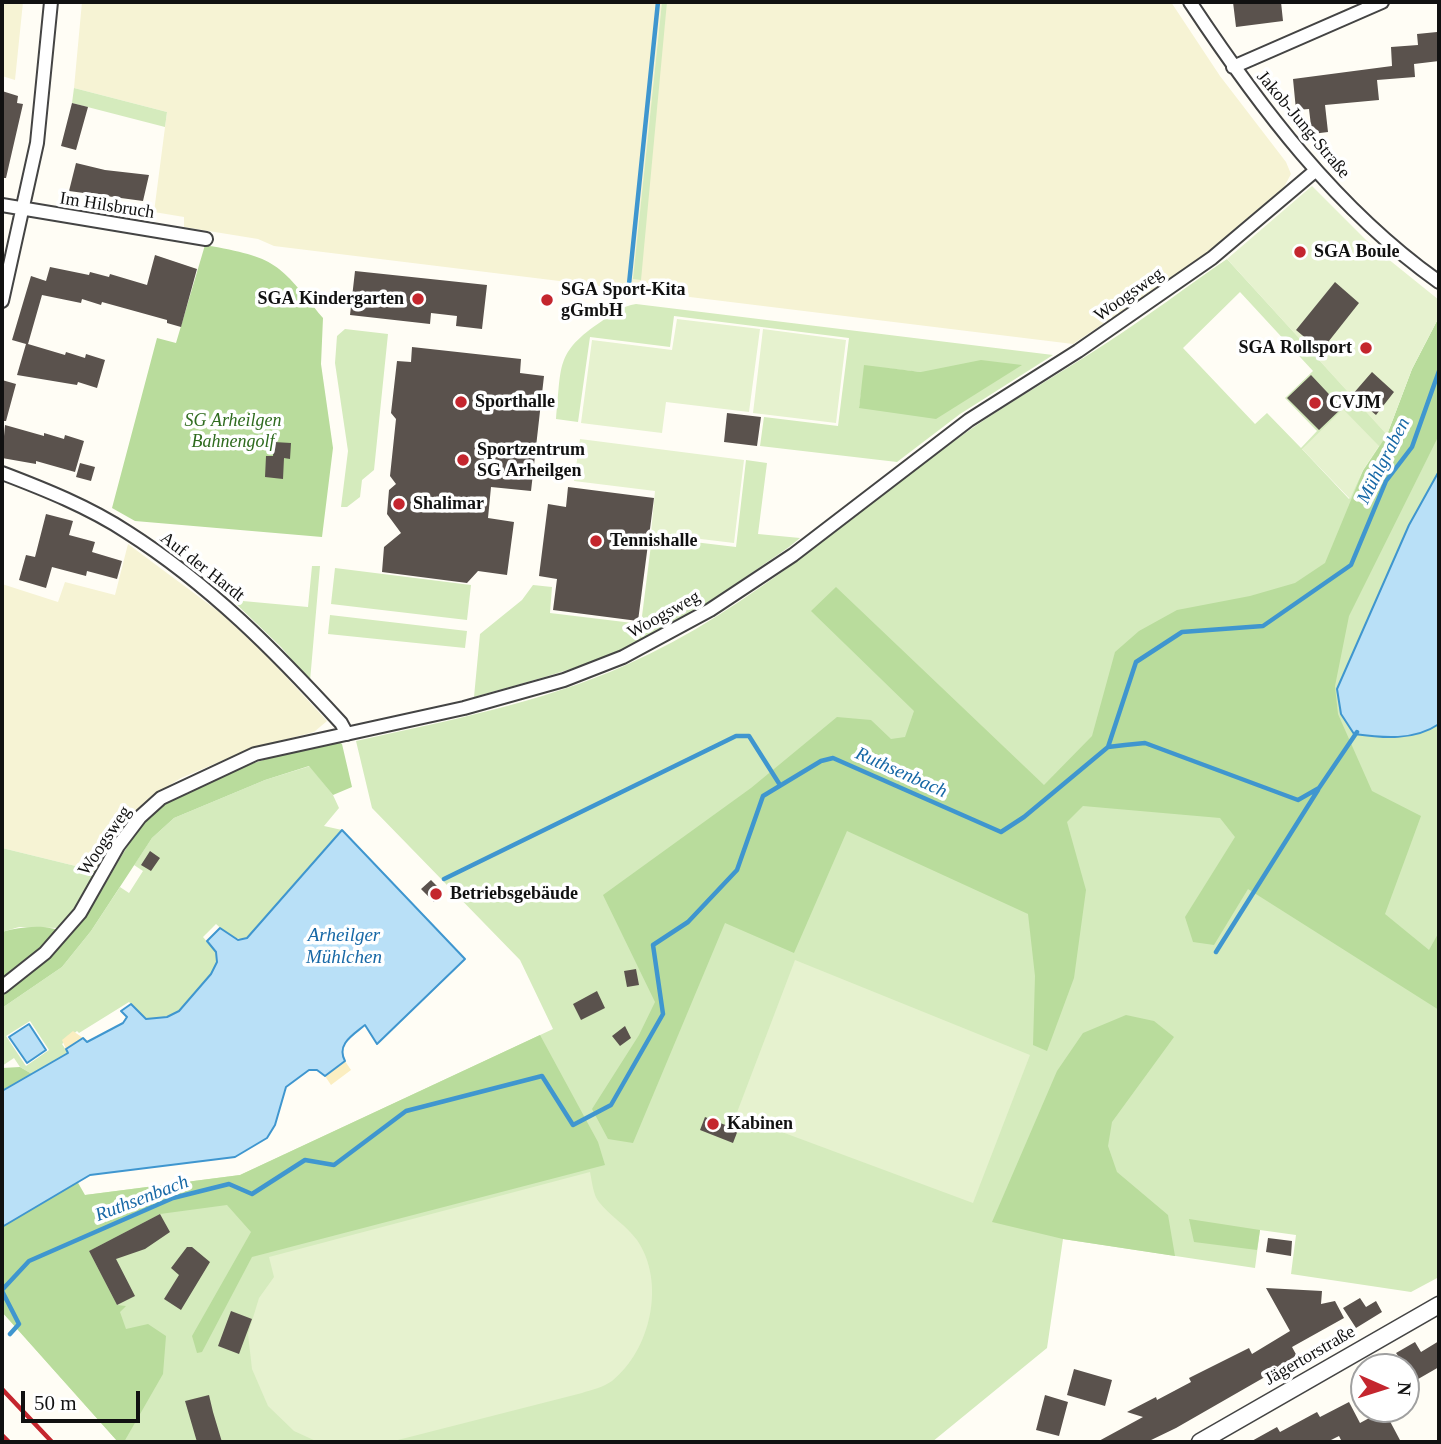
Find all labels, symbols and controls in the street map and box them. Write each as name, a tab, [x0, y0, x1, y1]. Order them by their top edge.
street label: Jakob-Jung-Straße	[1252, 67, 1354, 183]
street label: Im Hilsbruch	[58, 188, 156, 224]
place label: SGA Boule	[1314, 241, 1400, 263]
marker: SGA Boule	[1292, 244, 1308, 260]
street label: Woogsweg	[1090, 263, 1168, 327]
place label: SGA Sport-Kita gGmbH	[561, 279, 686, 322]
place label: SGA Kindergarten	[258, 288, 404, 310]
marker: SGA Kindergarten	[410, 291, 426, 307]
marker: SGA Sport-Kita gGmbH	[539, 292, 555, 308]
place label: SGA Rollsport	[1238, 337, 1352, 359]
marker: SGA Rollsport	[1358, 340, 1374, 356]
place label: Sporthalle	[475, 391, 555, 413]
place label: CVJM	[1329, 392, 1381, 414]
marker: Sporthalle	[453, 394, 469, 410]
marker: CVJM	[1307, 395, 1323, 411]
park label: SG Arheilgen Bahnengolf	[184, 410, 282, 452]
water label: Mühlgraben	[1353, 414, 1415, 508]
place label: Sportzentrum SG Arheilgen	[477, 439, 585, 482]
marker: Sportzentrum SG Arheilgen	[455, 452, 471, 468]
place label: Shalimar	[413, 493, 484, 515]
marker: Shalimar	[391, 496, 407, 512]
street label: Auf der Hardt	[156, 527, 248, 607]
place label: Tennishalle	[610, 530, 697, 552]
marker: Tennishalle	[588, 533, 604, 549]
street label: Woogsweg	[624, 586, 704, 644]
water label: Ruthsenbach	[852, 743, 950, 803]
street label: Woogsweg	[74, 802, 136, 880]
place label: Betriebsgebäude	[450, 883, 578, 905]
marker: Betriebsgebäude	[428, 886, 444, 902]
water label: Arheilger Mühlchen	[306, 925, 382, 969]
place label: Kabinen	[727, 1113, 793, 1135]
marker: Kabinen	[705, 1116, 721, 1132]
water label: Ruthsenbach	[92, 1171, 192, 1227]
street label: Jägertorstraße	[1261, 1321, 1359, 1391]
north arrow	[1350, 1353, 1420, 1423]
scale bar	[24, 1378, 144, 1422]
text: N	[1394, 1382, 1415, 1396]
text: 50 m	[34, 1391, 77, 1415]

